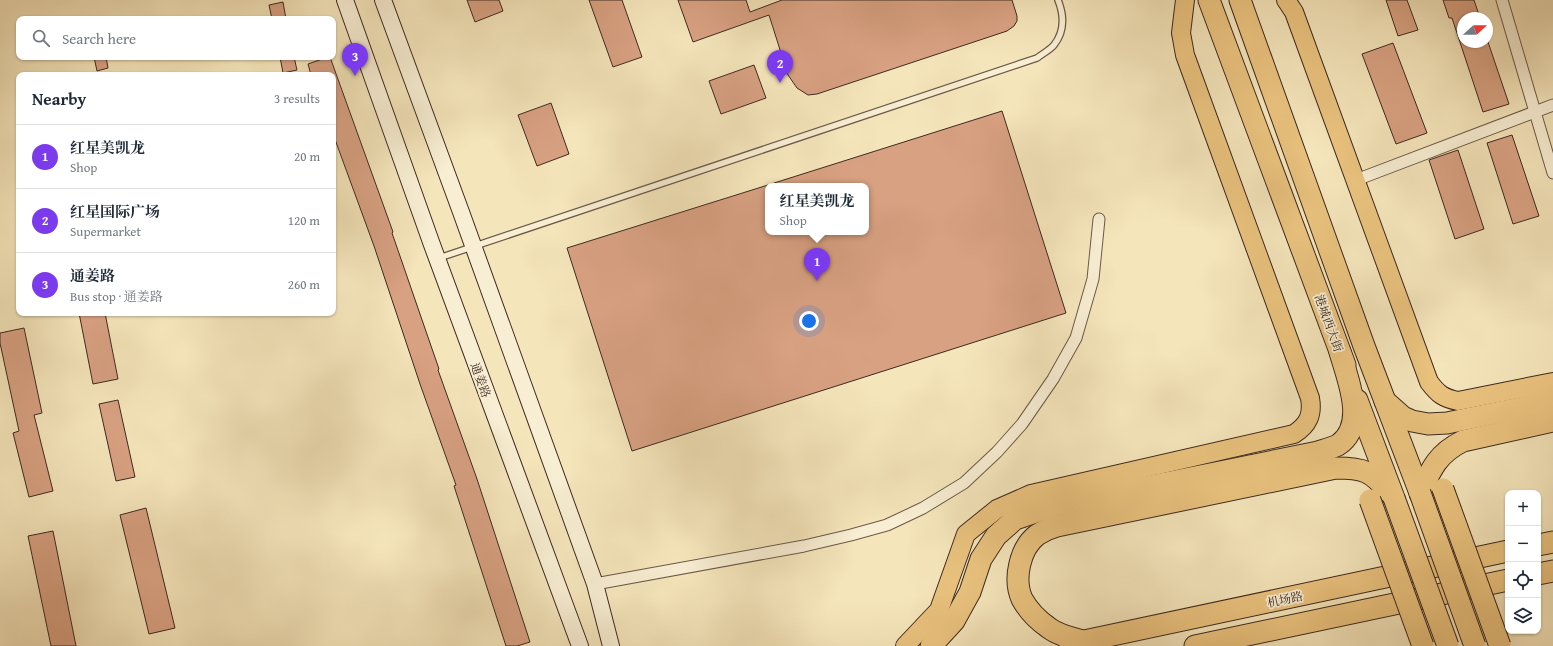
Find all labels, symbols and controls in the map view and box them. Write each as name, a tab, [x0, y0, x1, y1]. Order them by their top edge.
north arrow	[1457, 12, 1493, 48]
search box	[16, 16, 336, 60]
icon: search	[30, 27, 52, 49]
text: Search here	[62, 28, 136, 49]
pin: 3	[342, 43, 368, 76]
pin: 2	[767, 50, 793, 83]
text: Nearby	[32, 86, 86, 111]
text: 3 results	[274, 89, 320, 108]
text: 红星美凯龙	[70, 137, 145, 158]
text: 1	[42, 147, 48, 166]
text: 20 m	[294, 147, 320, 166]
text: Shop	[70, 158, 97, 177]
popup	[765, 183, 869, 235]
text: 红星美凯龙	[779, 190, 855, 211]
text: 红星国际广场	[70, 201, 160, 222]
text: 2	[42, 211, 48, 230]
text: 120 m	[288, 211, 320, 230]
text: Shop	[779, 211, 807, 230]
text: Supermarket	[70, 222, 141, 241]
pin: 1	[804, 248, 830, 281]
text: 通姜路	[70, 265, 115, 286]
text: 3	[42, 275, 48, 294]
text: 260 m	[288, 275, 320, 294]
text: Bus stop · 通姜路	[70, 287, 163, 306]
street label: 港城西大街	[1311, 292, 1348, 355]
your location	[799, 311, 819, 331]
street label: 通姜路	[467, 360, 495, 400]
map controls	[1505, 490, 1541, 634]
button: +	[1505, 490, 1541, 526]
button: −	[1505, 526, 1541, 562]
button: locate	[1505, 562, 1541, 598]
street label: 机场路	[1266, 587, 1304, 611]
button: layers	[1505, 598, 1541, 634]

